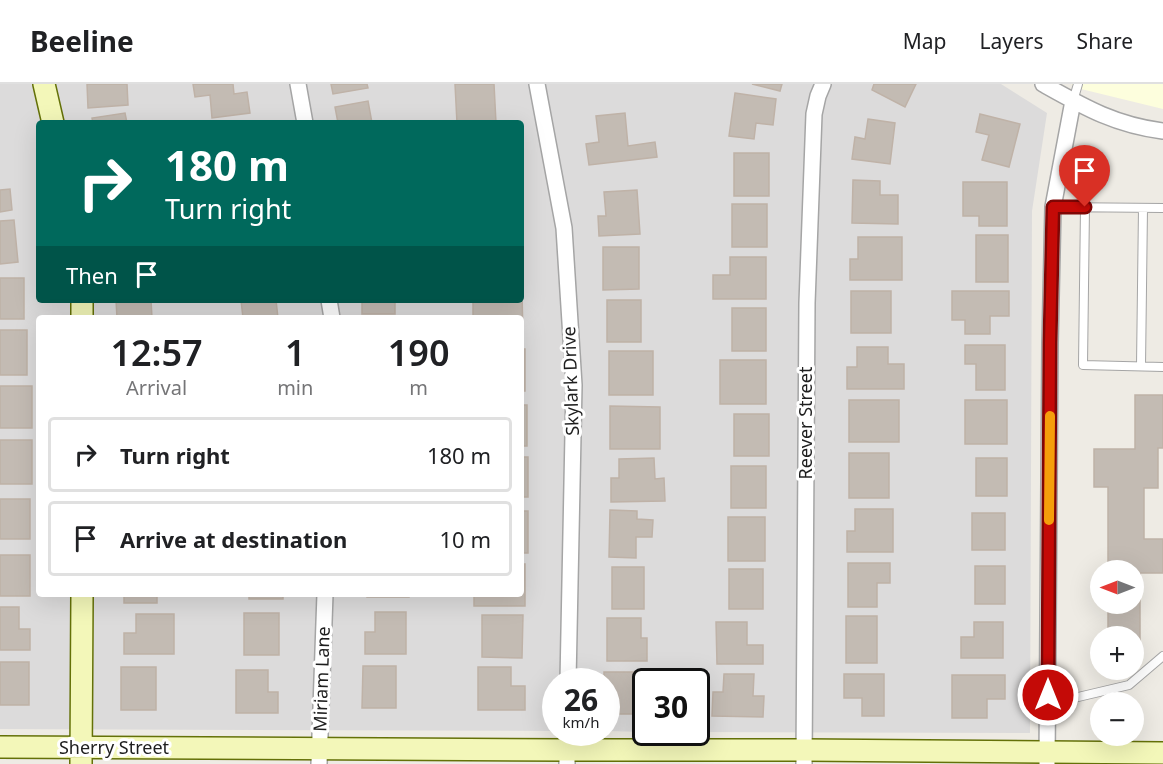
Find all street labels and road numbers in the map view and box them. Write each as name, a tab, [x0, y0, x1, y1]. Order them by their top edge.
street label: Skylark Drive	[556, 326, 584, 436]
street label: Reever Street	[793, 366, 817, 479]
street label: Miriam Lane	[307, 626, 335, 732]
street label: Sherry Street	[59, 735, 170, 759]

